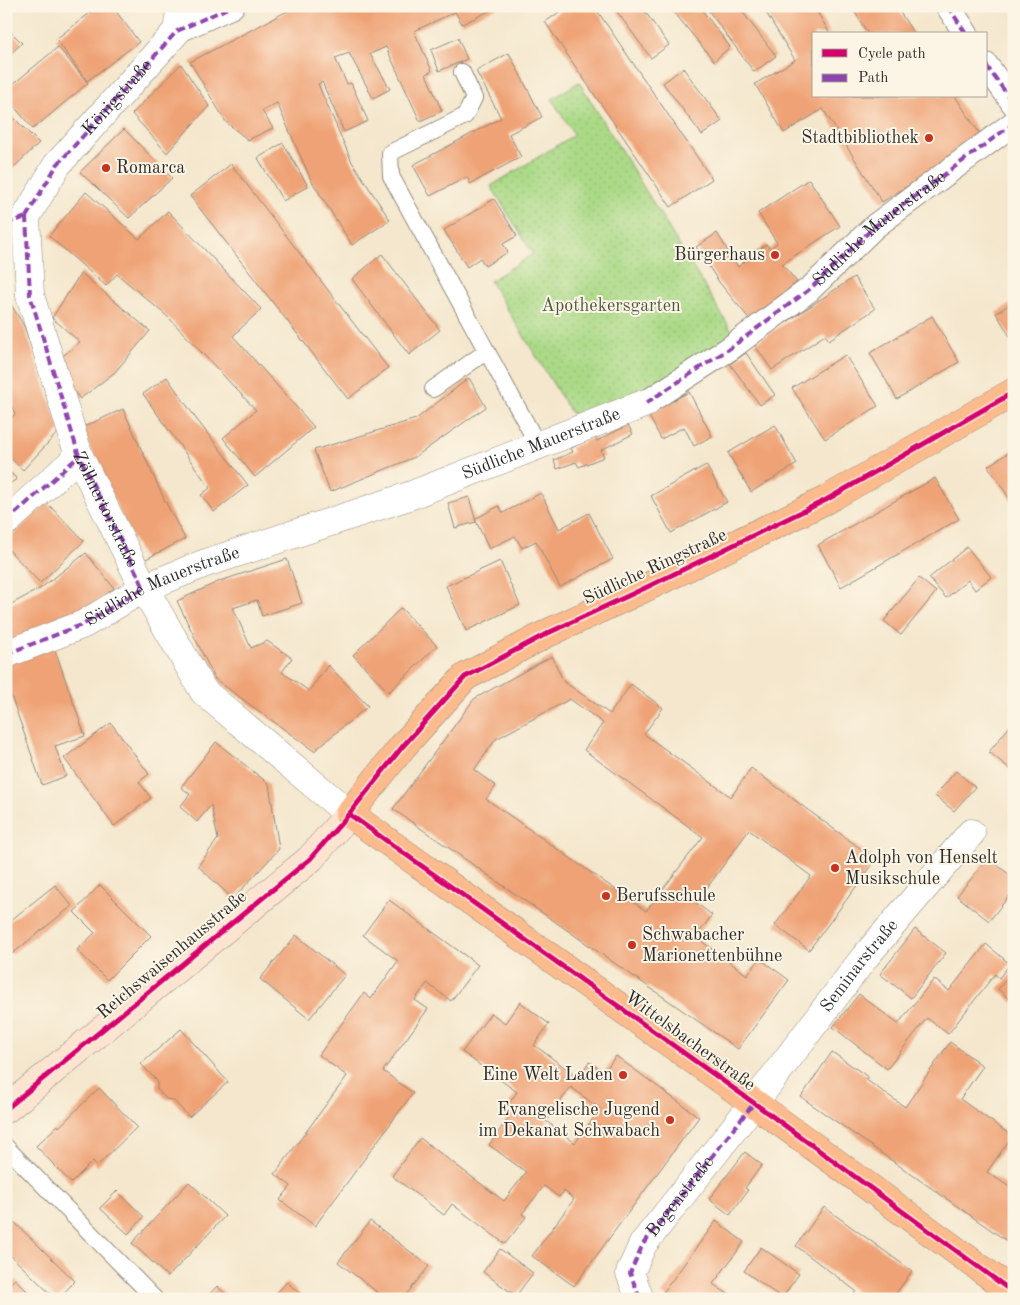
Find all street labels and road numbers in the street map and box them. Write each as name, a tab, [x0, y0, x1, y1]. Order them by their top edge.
street label: Königstraße	[79, 56, 156, 139]
street label: Südliche Mauerstraße	[809, 168, 949, 290]
street label: Südliche Mauerstraße	[459, 405, 623, 483]
street label: Zöllnertorstraße	[69, 449, 141, 570]
street label: Südliche Ringstraße	[580, 526, 730, 608]
street label: Südliche Mauerstraße	[82, 544, 242, 630]
street label: Reichswaisenhausstraße	[94, 887, 250, 1023]
street label: Seminarstraße	[817, 916, 902, 1016]
street label: Wittelsbacherstraße	[621, 988, 759, 1094]
street label: Bogenstraße	[643, 1153, 717, 1240]

